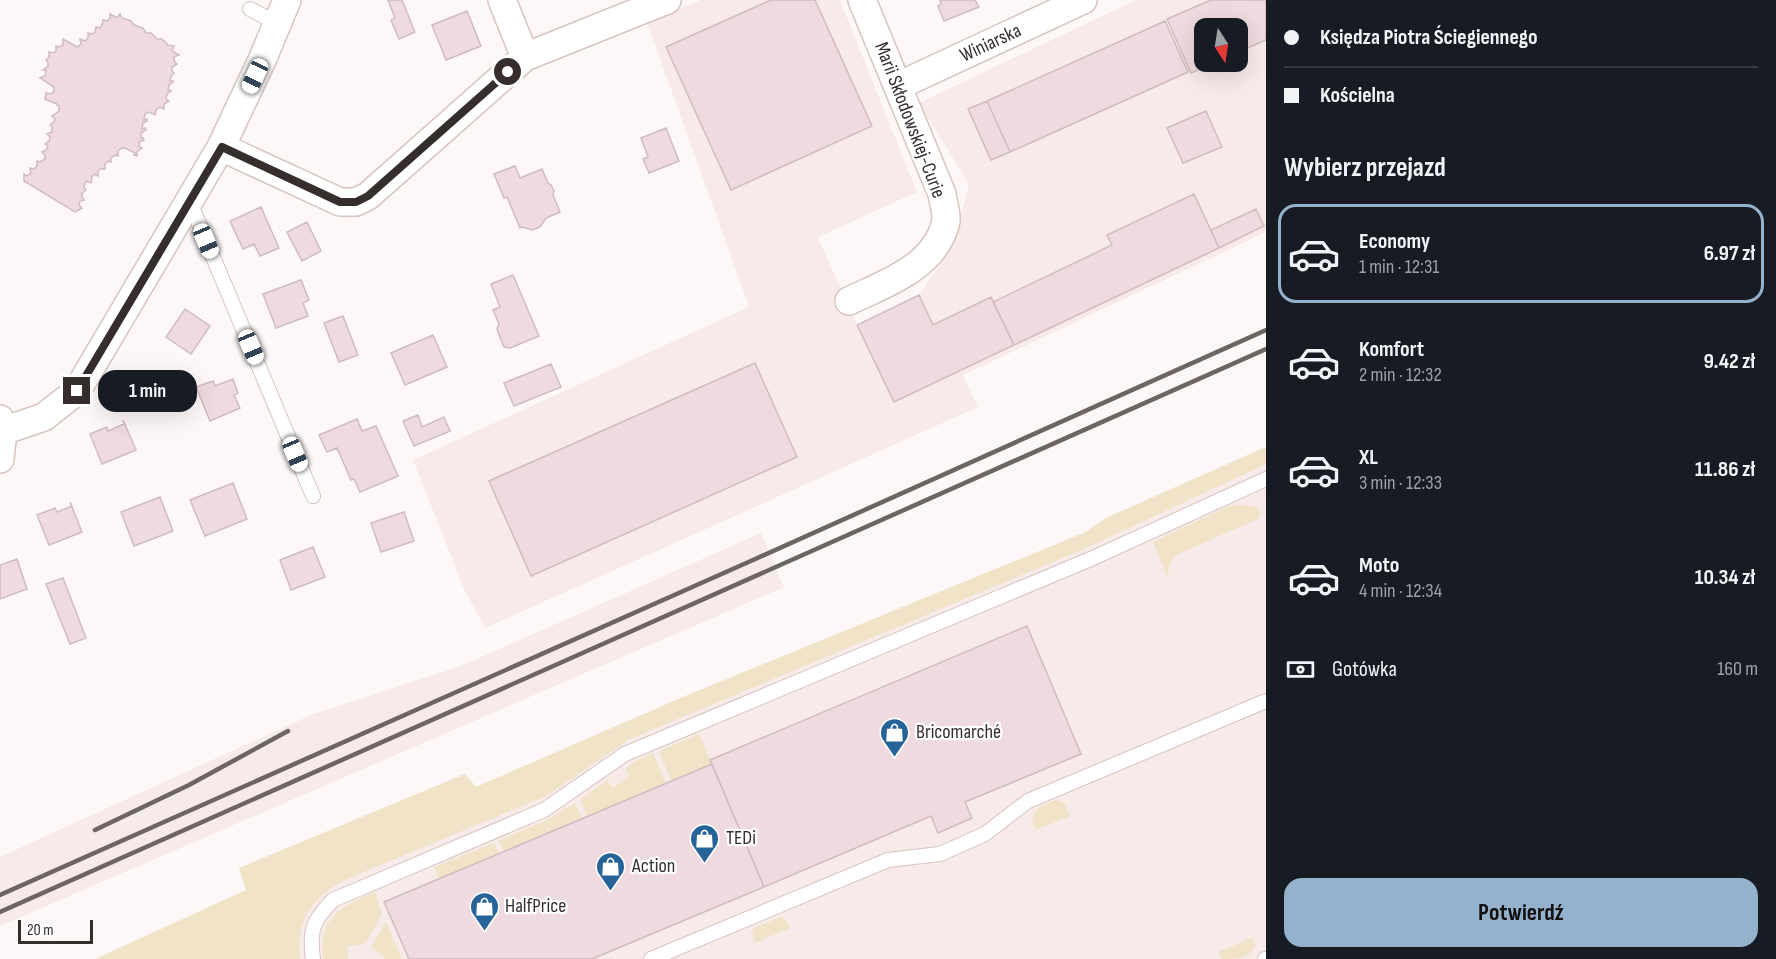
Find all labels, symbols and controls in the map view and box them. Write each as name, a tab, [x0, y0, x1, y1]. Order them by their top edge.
street label: Winiarska	[956, 18, 1025, 68]
north arrow	[1194, 18, 1248, 72]
map controls	[1194, 18, 1248, 72]
text: Księdza Piotra Ściegiennego	[1320, 24, 1538, 51]
street label: Marii Skłodowskiej-Curie	[869, 39, 951, 201]
car	[239, 56, 271, 96]
route start	[494, 58, 521, 85]
text: Kościelna	[1320, 82, 1395, 109]
text: Wybierz przejazd	[1284, 152, 1446, 184]
car	[191, 221, 221, 261]
icon: car	[1287, 227, 1341, 281]
text: Economy	[1359, 228, 1430, 255]
text: 6.97 zł	[1704, 240, 1755, 267]
text: 1 min · 12:31	[1359, 255, 1439, 279]
car	[236, 327, 266, 367]
icon: car	[1287, 335, 1341, 389]
text: Komfort	[1359, 336, 1424, 363]
text: 9.42 zł	[1703, 348, 1755, 375]
text: 2 min · 12:32	[1359, 363, 1442, 387]
callout: 1 min	[98, 370, 197, 412]
route end	[63, 377, 90, 404]
text: 1 min	[129, 379, 166, 403]
car	[280, 434, 310, 474]
icon: car	[1287, 443, 1341, 497]
text: XL	[1359, 444, 1378, 471]
text: 11.86 zł	[1695, 456, 1755, 483]
text: 3 min · 12:33	[1359, 471, 1442, 495]
icon: car	[1287, 551, 1341, 605]
text: Moto	[1359, 552, 1399, 579]
text: 10.34 zł	[1695, 564, 1755, 591]
text: 4 min · 12:34	[1359, 579, 1442, 603]
icon: cash	[1284, 653, 1317, 686]
text: Gotówka	[1332, 656, 1397, 683]
text: 160 m	[1717, 657, 1758, 681]
shop icon: Bricomarché	[879, 716, 911, 758]
place label: Bricomarché	[916, 720, 1001, 744]
shop icon: TEDi	[689, 822, 721, 864]
place label: TEDi	[726, 826, 756, 850]
shop icon: Action	[595, 850, 627, 892]
place label: Action	[631, 854, 675, 878]
button: Potwierdź	[1284, 878, 1758, 947]
shop icon: HalfPrice	[468, 890, 500, 932]
place label: HalfPrice	[505, 894, 566, 918]
scale bar	[18, 917, 93, 944]
text: 20 m	[27, 921, 54, 940]

